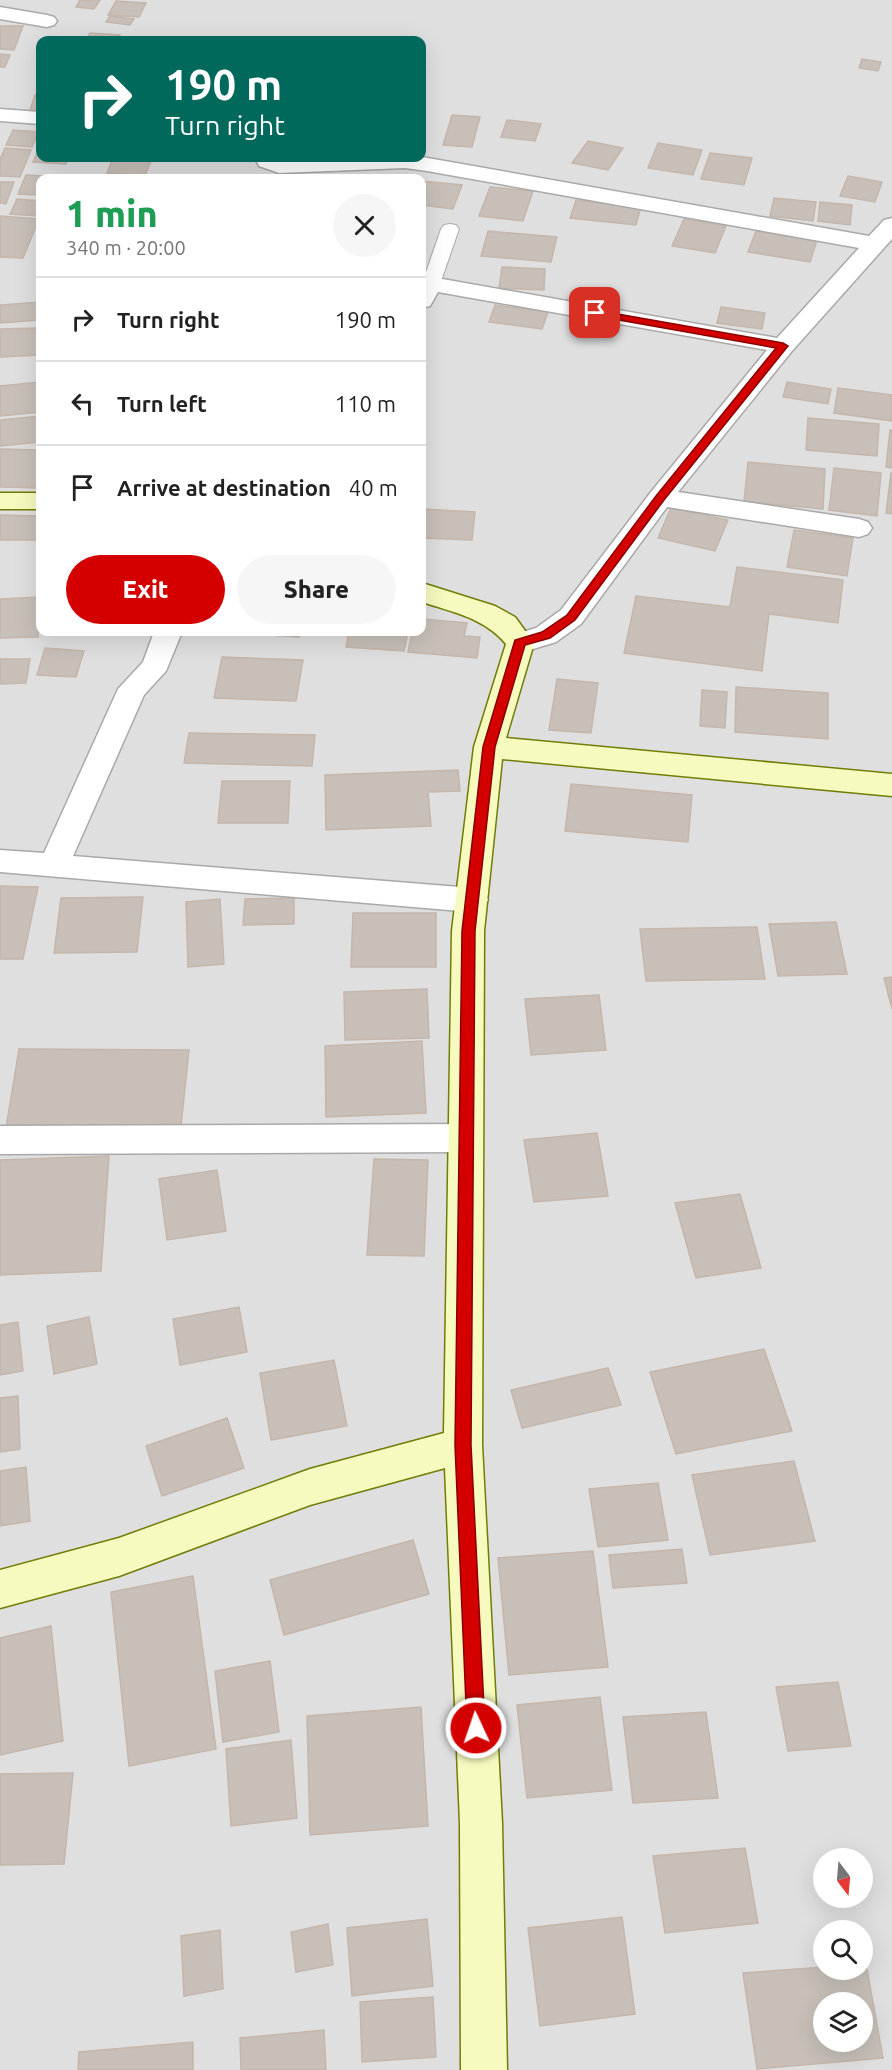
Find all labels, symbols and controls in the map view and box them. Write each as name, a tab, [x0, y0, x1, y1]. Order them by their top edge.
icon: right	[66, 60, 144, 138]
text: 190 m	[165, 61, 282, 108]
text: Turn right	[165, 110, 285, 140]
text: 1 min	[66, 193, 158, 234]
button: close	[333, 194, 396, 257]
text: 340 m · 20:00	[66, 236, 186, 259]
pin	[569, 287, 620, 338]
icon: arrive	[578, 296, 611, 329]
icon: right	[66, 303, 99, 336]
text: Turn right	[117, 307, 219, 332]
text: 190 m	[335, 307, 396, 332]
icon: left	[66, 387, 99, 420]
text: Turn left	[117, 391, 207, 416]
text: 110 m	[335, 391, 396, 416]
icon: arrive	[66, 471, 99, 504]
text: Arrive at destination	[117, 475, 331, 500]
text: 40 m	[349, 475, 398, 500]
button: Exit	[66, 555, 225, 624]
button: Share	[237, 555, 396, 624]
position arrow	[444, 1696, 508, 1760]
north arrow	[813, 1848, 873, 1908]
map controls	[813, 1848, 873, 2052]
button: search	[813, 1920, 873, 1980]
button: layers	[813, 1992, 873, 2052]

